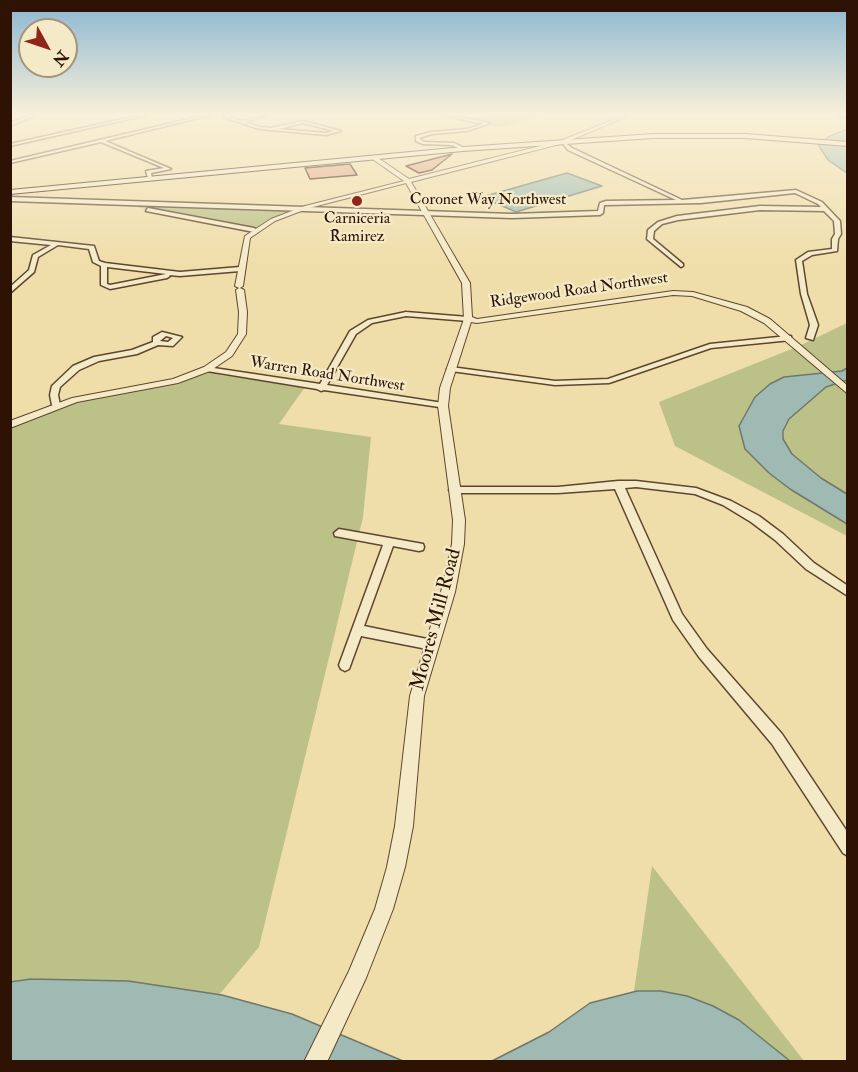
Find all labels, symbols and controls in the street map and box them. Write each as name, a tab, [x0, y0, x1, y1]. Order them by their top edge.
north arrow	[18, 18, 78, 78]
text: N	[48, 46, 73, 70]
street label: Coronet Way Northwest	[410, 191, 566, 211]
marker: Carniceria Ramirez	[350, 194, 364, 208]
place label: Carniceria Ramirez	[324, 210, 390, 248]
street label: Ridgewood Road Northwest	[489, 269, 669, 313]
street label: Warren Road Northwest	[248, 353, 406, 397]
street label: Moores Mill Road	[407, 546, 467, 694]

